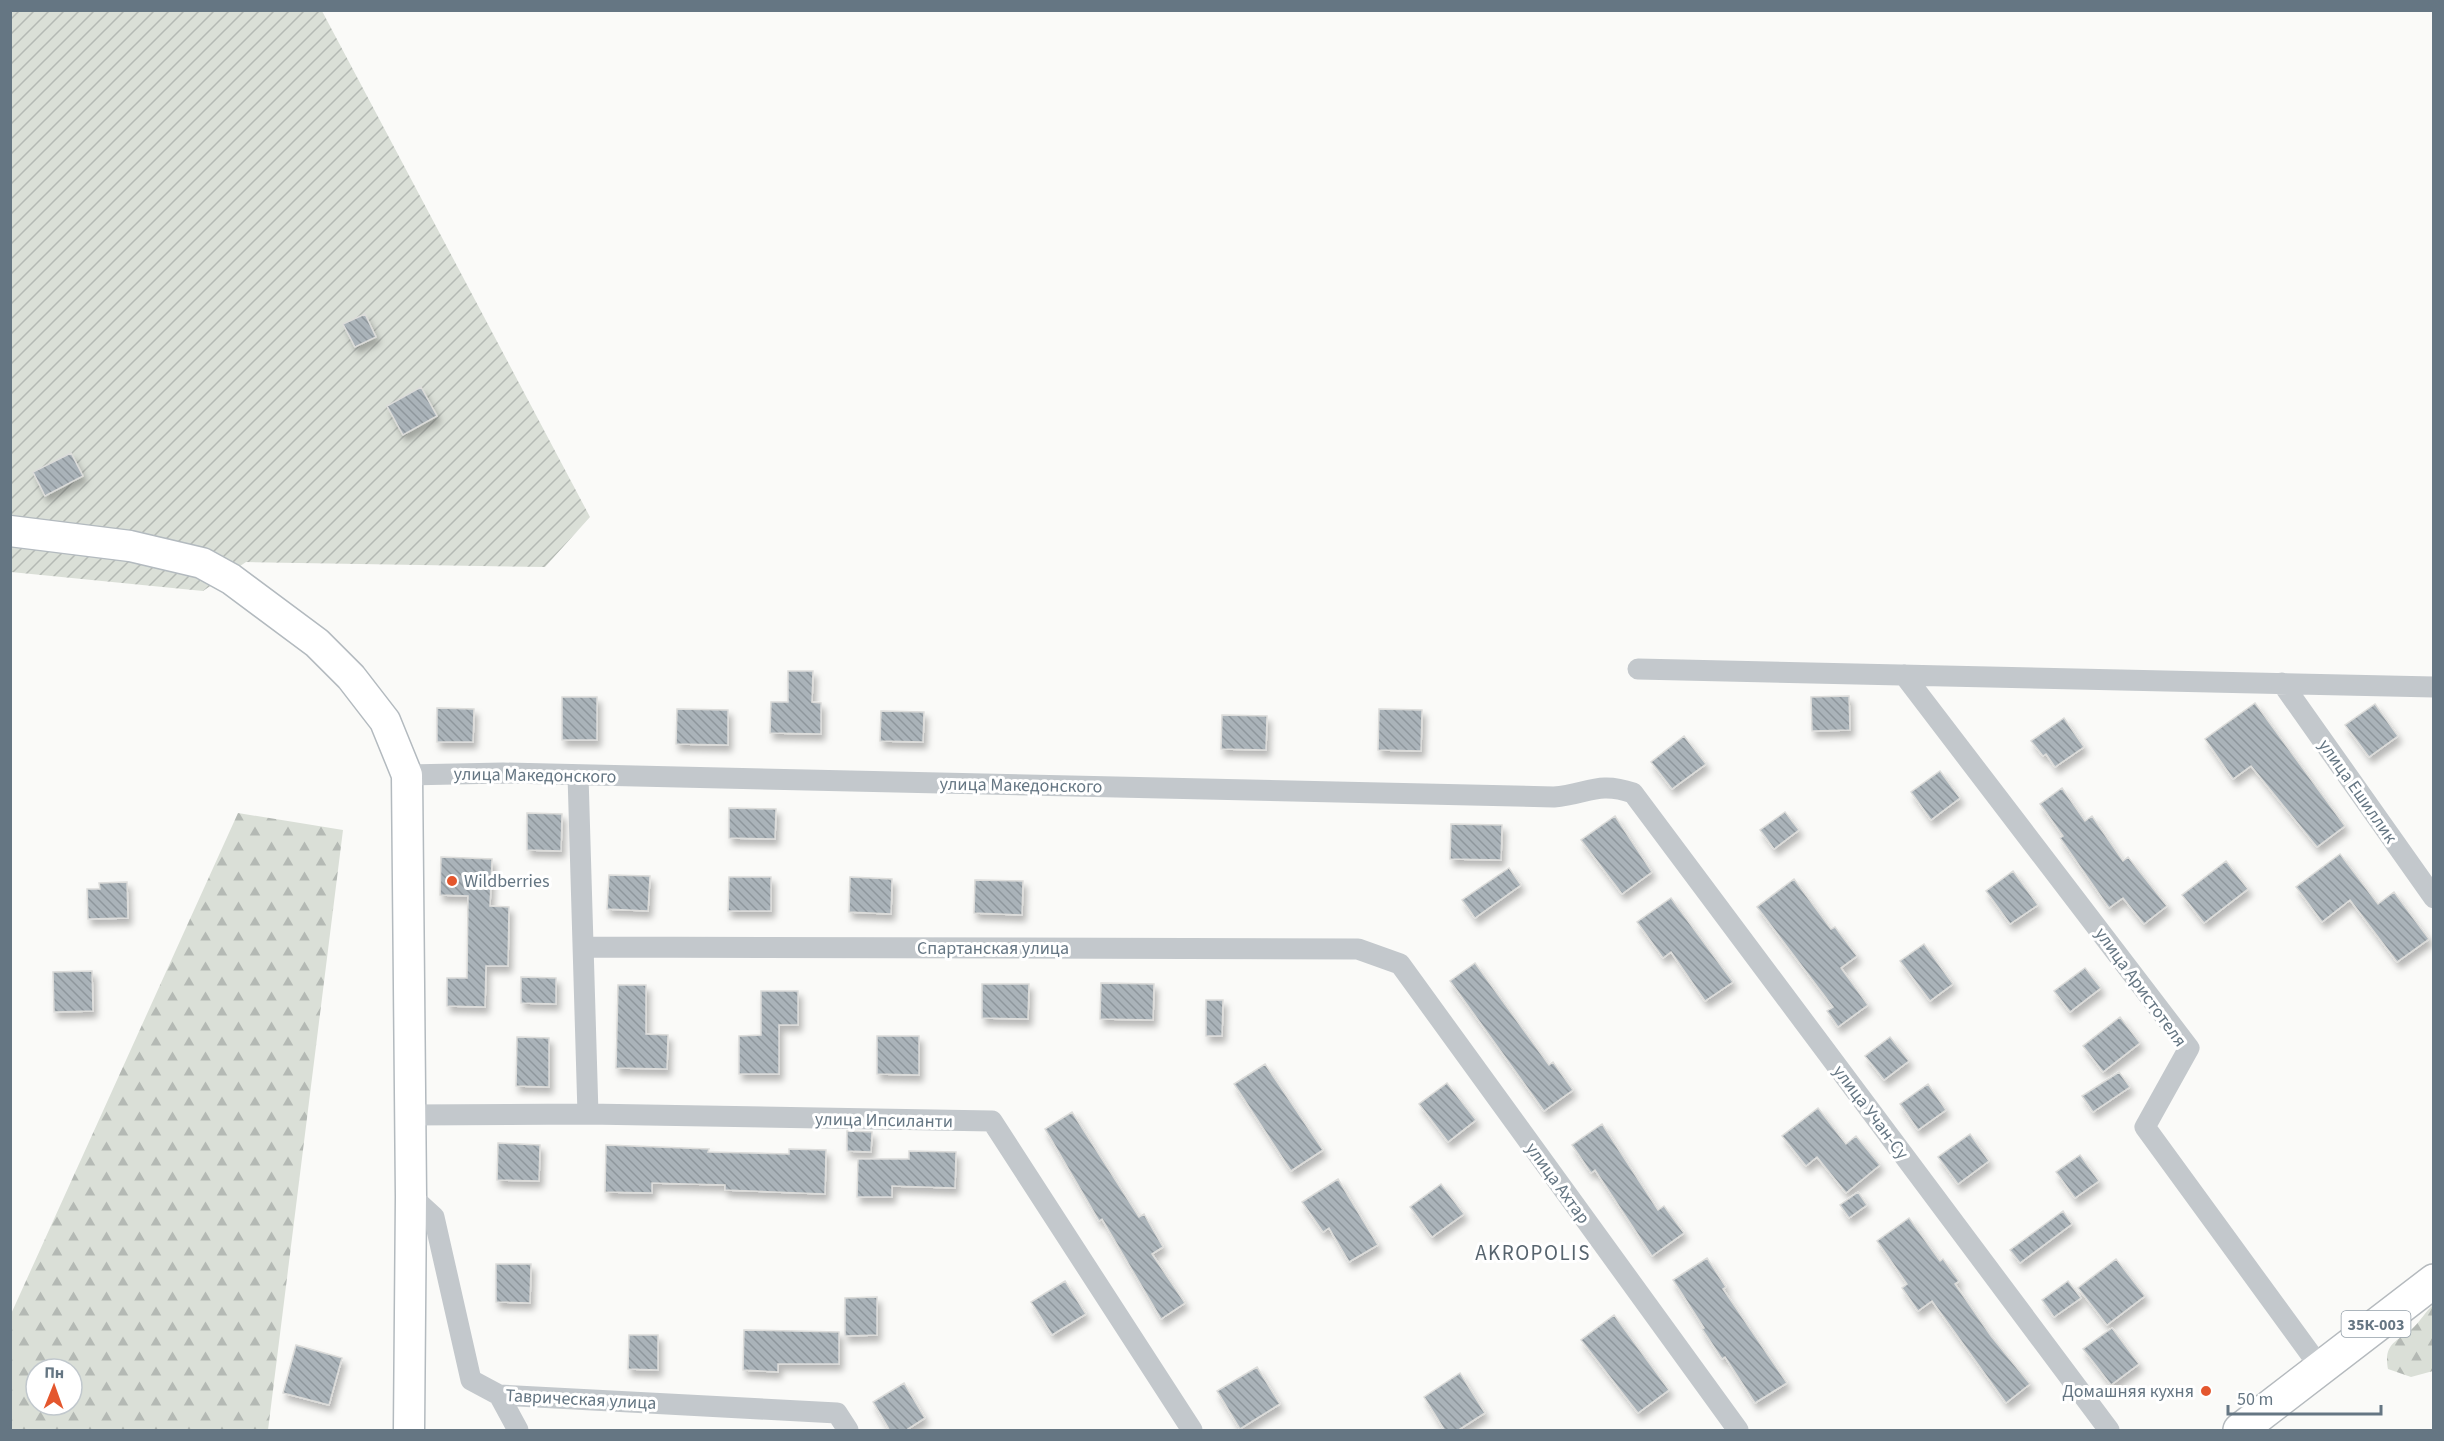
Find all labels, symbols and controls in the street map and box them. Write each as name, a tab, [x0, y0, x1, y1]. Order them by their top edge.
street label: улица Ешиллик	[2312, 734, 2403, 849]
street label: улица Македонского	[453, 762, 617, 789]
street label: улица Македонского	[939, 772, 1103, 799]
place label: Wildberries	[464, 869, 549, 894]
marker: Wildberries	[445, 874, 459, 888]
street label: улица Аристотеля	[2089, 922, 2192, 1052]
street label: Спартанская улица	[917, 936, 1069, 961]
street label: улица Учан-Су	[1827, 1060, 1915, 1165]
street label: улица Ипсиланти	[815, 1107, 953, 1134]
street label: улица Ахтар	[1520, 1137, 1596, 1229]
district label: AKROPOLIS	[1475, 1238, 1591, 1268]
road number: 35К-003	[2342, 1311, 2410, 1337]
north arrow	[24, 1357, 84, 1417]
text: Пн	[44, 1362, 64, 1384]
scale bar	[2228, 1378, 2381, 1416]
place label: Домашняя кухня	[2062, 1379, 2194, 1404]
street label: Таврическая улица	[505, 1383, 657, 1416]
marker: Домашняя кухня	[2199, 1384, 2213, 1398]
text: 50 m	[2237, 1387, 2273, 1412]

